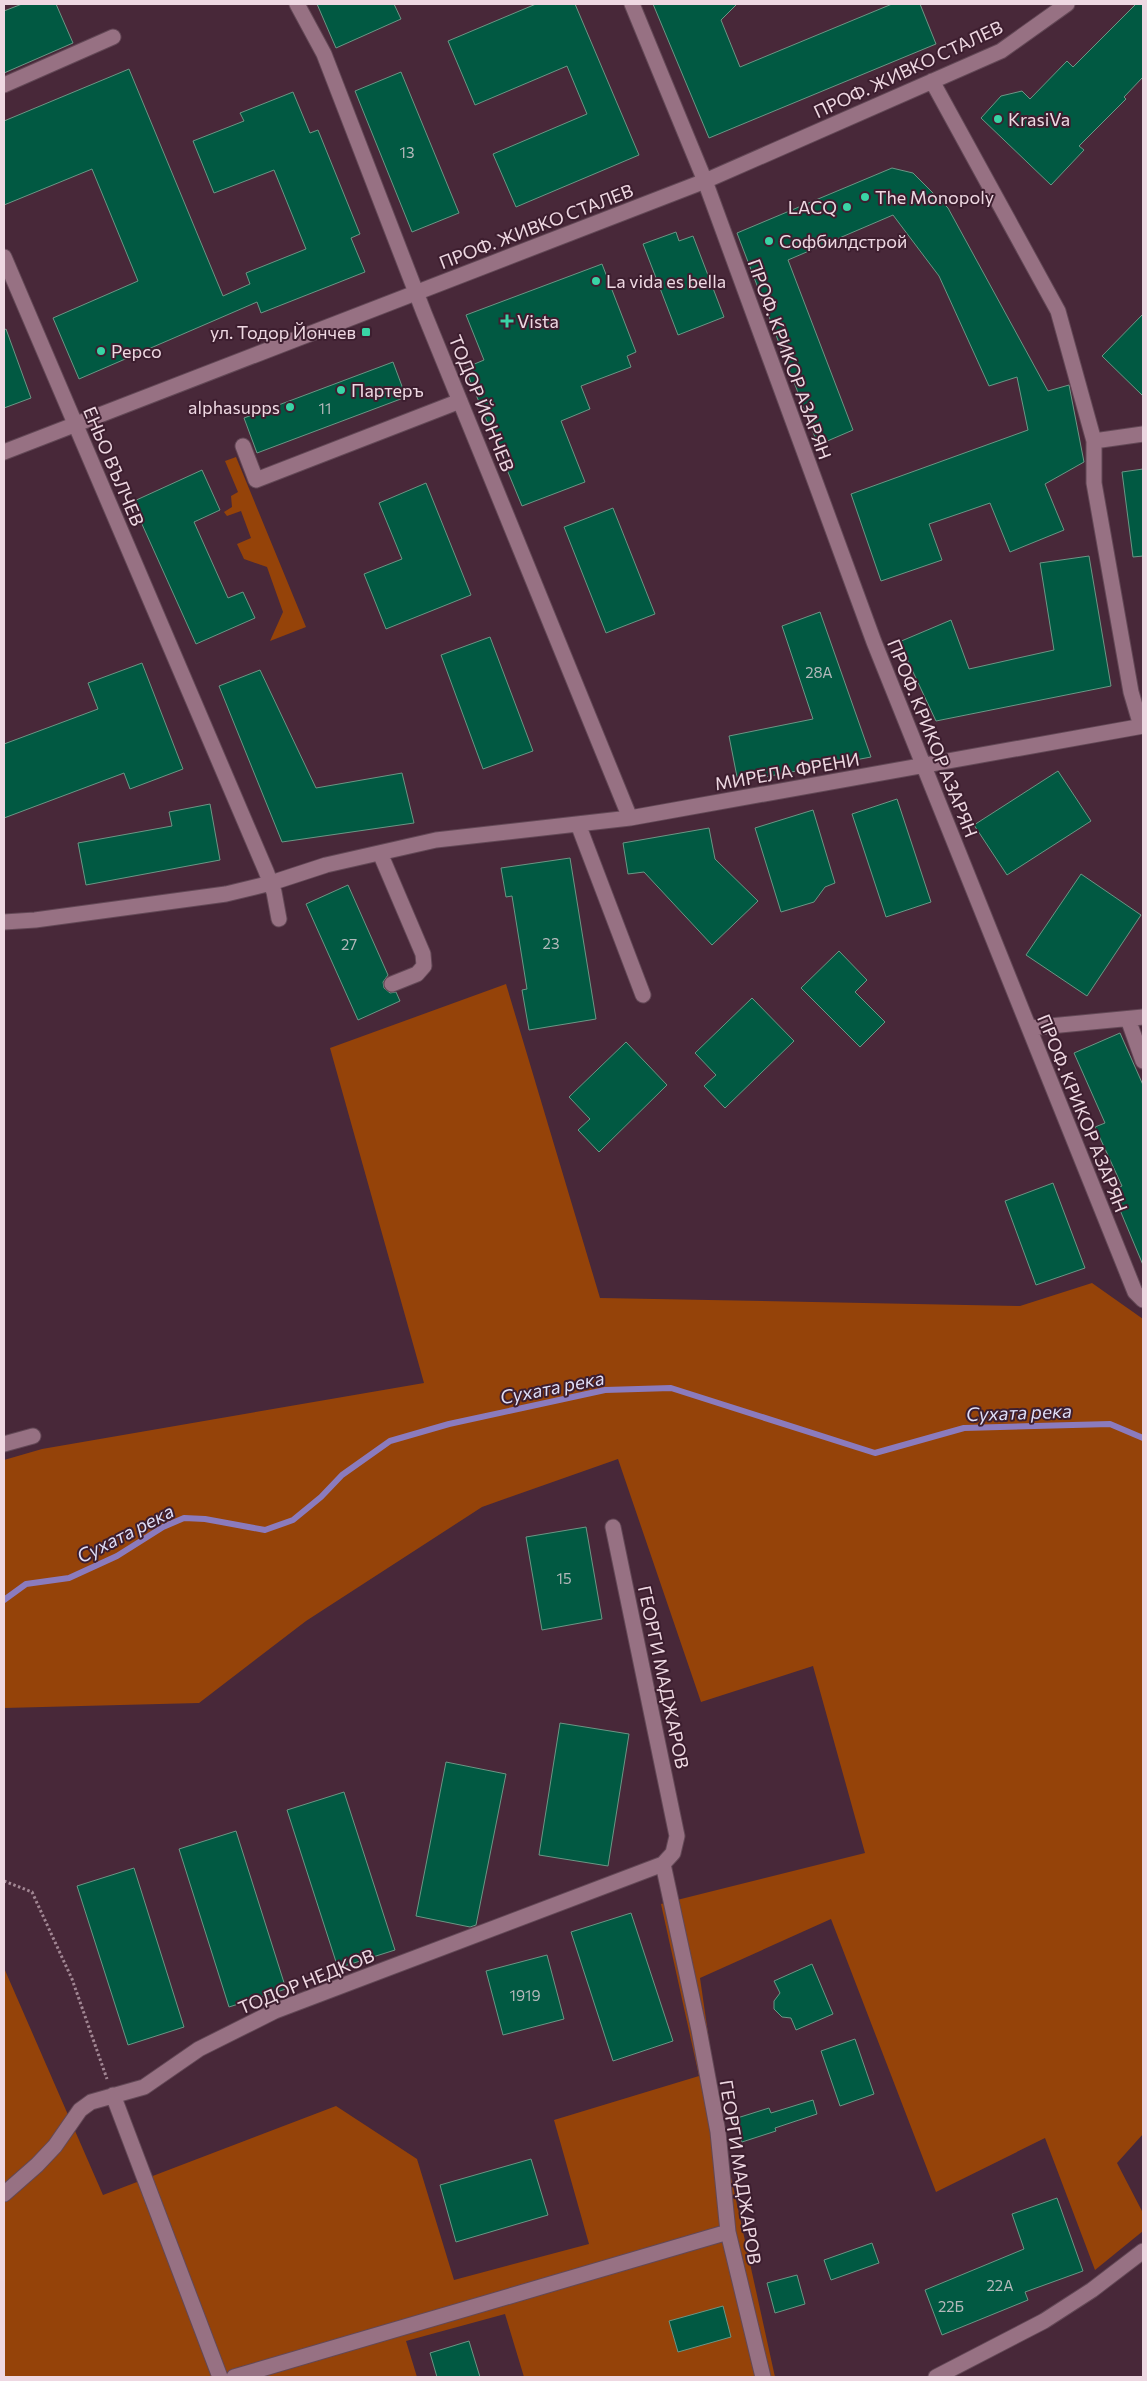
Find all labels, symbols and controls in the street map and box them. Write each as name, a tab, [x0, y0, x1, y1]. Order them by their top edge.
street label: ПРОФ. ЖИВКО СТАЛЕВ	[810, 16, 1006, 122]
place label: KrasiVa	[1008, 108, 1070, 130]
marker: KrasiVa	[992, 113, 1004, 125]
house number: 13	[400, 143, 414, 161]
street label: ПРОФ. ЖИВКО СТАЛЕВ	[436, 179, 636, 273]
place label: The Monopoly	[875, 186, 994, 208]
marker: The Monopoly	[859, 191, 871, 203]
place label: LACQ	[788, 196, 837, 218]
marker: LACQ	[841, 201, 853, 213]
place label: Софбилдстрой	[779, 230, 907, 252]
marker: Софбилдстрой	[763, 235, 775, 247]
street label: ПРОФ. КРИКОР АЗАРЯН	[743, 256, 837, 462]
place label: La vida es bella	[606, 270, 726, 292]
marker: La vida es bella	[590, 275, 602, 287]
place label: Vista	[517, 310, 559, 332]
marker: Vista	[501, 315, 513, 327]
place label: ул. Тодор Йончев	[210, 321, 356, 343]
marker: ул. Тодор Йончев	[360, 326, 372, 338]
street label: ТОДОР ЙОНЧЕВ	[445, 332, 519, 474]
place label: Pepco	[111, 340, 162, 362]
marker: Pepco	[95, 345, 107, 357]
place label: Партеръ	[351, 379, 424, 401]
marker: Партеръ	[335, 384, 347, 396]
place label: alphasupps	[188, 396, 280, 418]
house number: 11	[319, 399, 331, 417]
marker: alphasupps	[284, 401, 296, 413]
street label: ЕНЬО ВЪЛЧЕВ	[79, 403, 149, 529]
street label: ПРОФ. КРИКОР АЗАРЯН	[883, 636, 983, 840]
house number: 28А	[805, 663, 833, 681]
street label: МИРЕЛА ФРЕНИ	[713, 747, 861, 795]
house number: 23	[543, 934, 559, 952]
house number: 27	[341, 935, 357, 953]
street label: ПРОФ. КРИКОР АЗАРЯН	[1033, 1011, 1133, 1215]
water label: Сухата река	[498, 1366, 606, 1408]
water label: Сухата река	[966, 1399, 1072, 1425]
water label: Сухата река	[73, 1499, 178, 1567]
house number: 15	[556, 1569, 572, 1587]
street label: ГЕОРГИ МАДЖАРОВ	[634, 1584, 694, 1770]
street label: ТОДОР НЕДКОВ	[235, 1944, 377, 2018]
house number: 1919	[509, 1986, 541, 2004]
street label: ГЕОРГИ МАДЖАРОВ	[716, 2078, 766, 2266]
house number: 22А	[987, 2276, 1014, 2294]
house number: 22Б	[938, 2297, 964, 2315]

